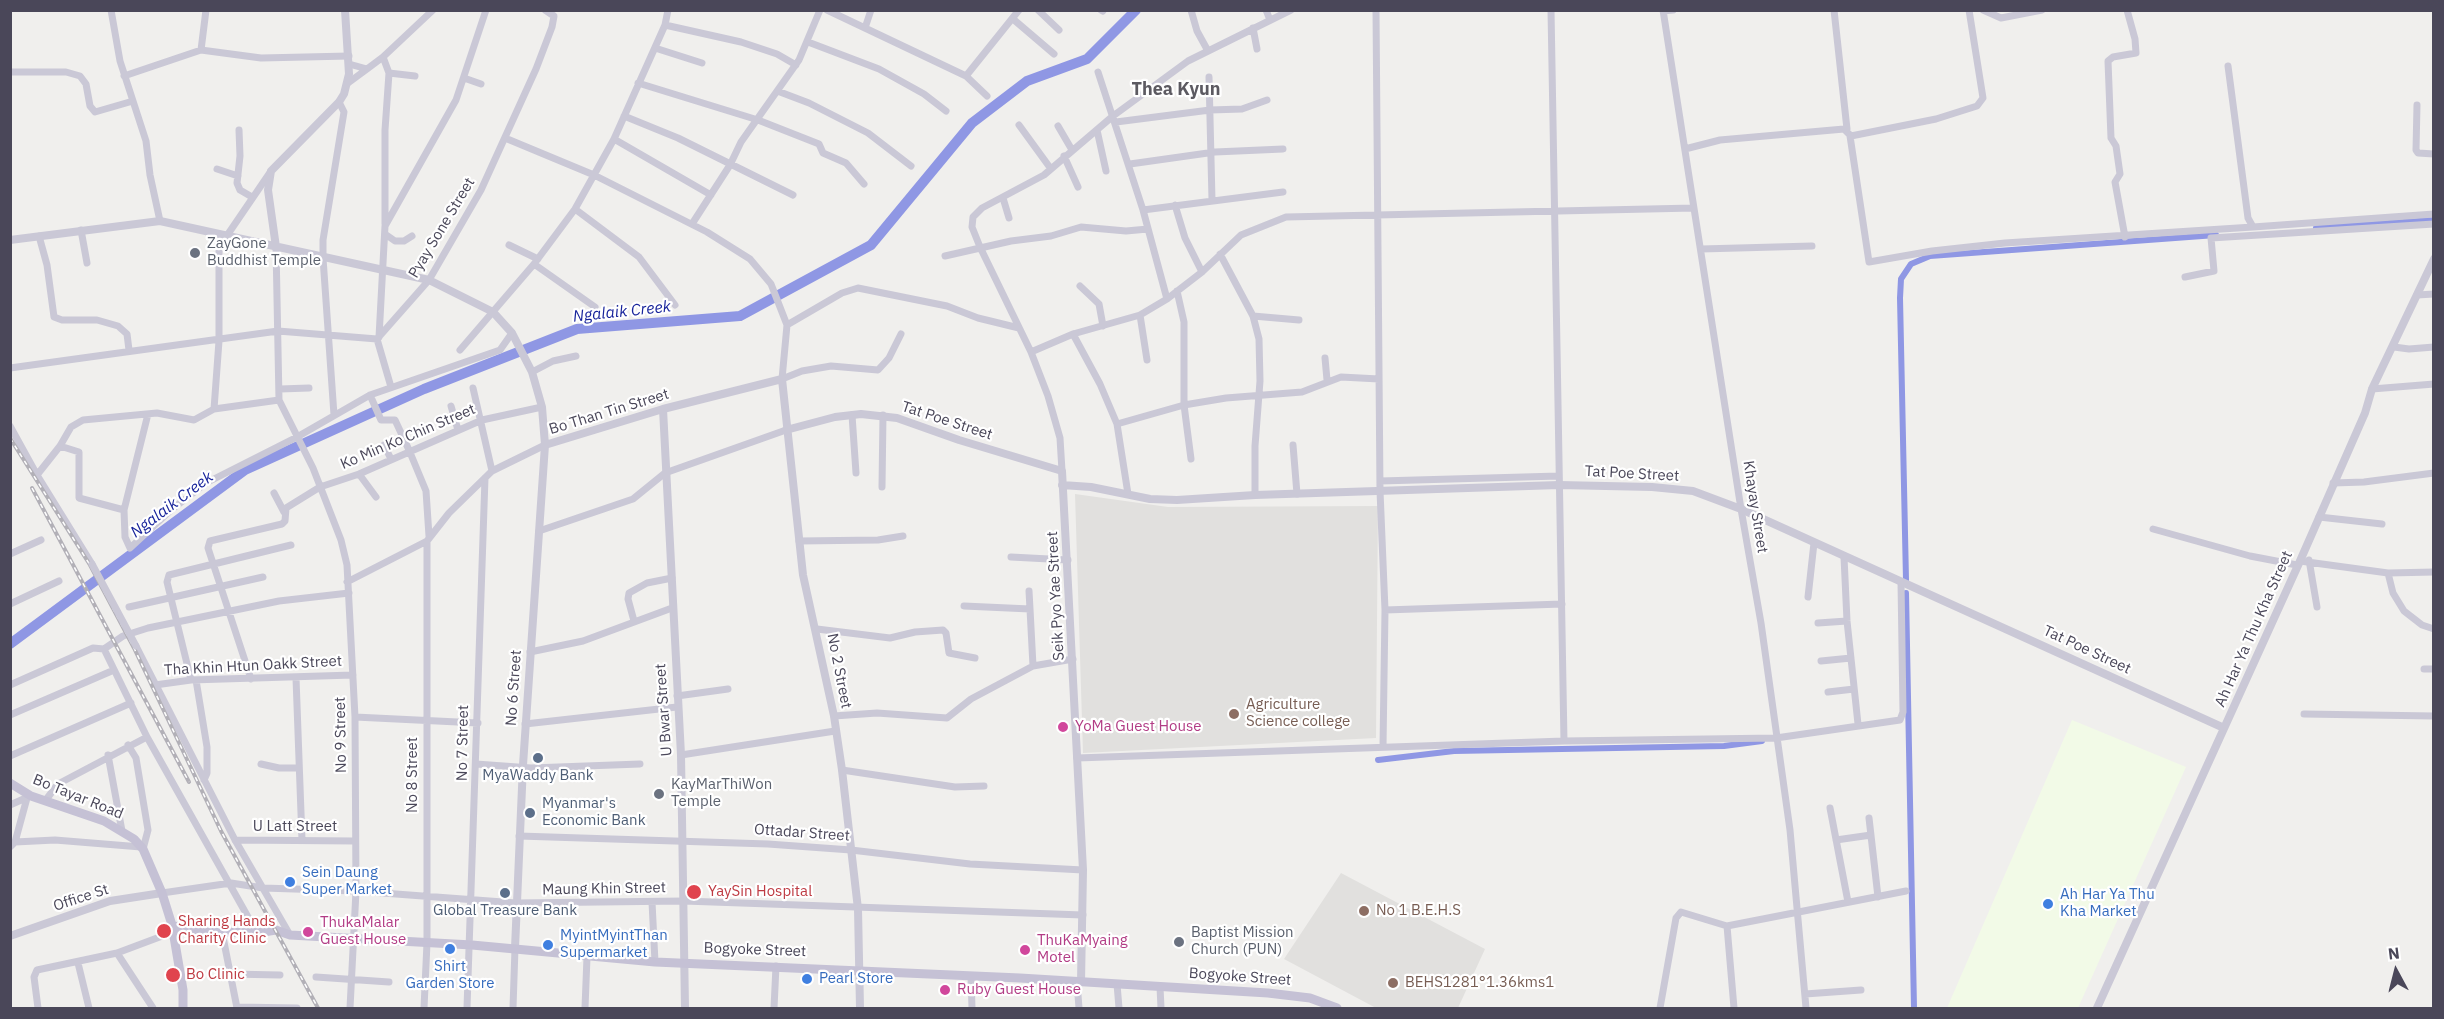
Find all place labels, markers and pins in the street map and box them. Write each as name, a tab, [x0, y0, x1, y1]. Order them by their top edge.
place label: ZayGone Buddhist Temple	[207, 235, 321, 270]
marker: ZayGone Buddhist Temple	[188, 246, 202, 260]
place label: Agriculture Science college	[1246, 696, 1350, 731]
marker: Agriculture Science college	[1227, 707, 1241, 721]
place label: YoMa Guest House	[1075, 718, 1202, 736]
marker: YoMa Guest House	[1056, 720, 1070, 734]
marker: MyaWaddy Bank	[531, 751, 545, 765]
place label: MyaWaddy Bank	[482, 767, 594, 785]
place label: KayMarThiWon Temple	[671, 776, 772, 811]
marker: KayMarThiWon Temple	[652, 787, 666, 801]
place label: Myanmar's Economic Bank	[542, 795, 646, 830]
marker: Myanmar's Economic Bank	[523, 806, 537, 820]
place label: Sein Daung Super Market	[302, 864, 392, 899]
marker: Sein Daung Super Market	[283, 875, 297, 889]
marker: YaySin Hospital	[685, 883, 703, 901]
place label: YaySin Hospital	[708, 883, 812, 901]
marker: Global Treasure Bank	[498, 886, 512, 900]
place label: Ah Har Ya Thu Kha Market	[2060, 886, 2155, 921]
marker: Ah Har Ya Thu Kha Market	[2041, 897, 2055, 911]
place label: Global Treasure Bank	[433, 902, 577, 920]
place label: No 1 B.E.H.S	[1376, 902, 1461, 920]
marker: No 1 B.E.H.S	[1357, 904, 1371, 918]
place label: Sharing Hands Charity Clinic	[178, 913, 276, 948]
place label: ThukaMalar Guest House	[320, 914, 406, 949]
marker: Sharing Hands Charity Clinic	[155, 922, 173, 940]
place label: Baptist Mission Church (PUN)	[1191, 924, 1294, 959]
marker: ThukaMalar Guest House	[301, 925, 315, 939]
place label: MyintMyintThan Supermarket	[560, 927, 668, 962]
place label: ThuKaMyaing Motel	[1037, 932, 1128, 967]
marker: Baptist Mission Church (PUN)	[1172, 935, 1186, 949]
marker: MyintMyintThan Supermarket	[541, 938, 555, 952]
marker: Shirt Garden Store	[443, 942, 457, 956]
marker: ThuKaMyaing Motel	[1018, 943, 1032, 957]
place label: Shirt Garden Store	[406, 958, 494, 993]
marker: Bo Clinic	[164, 966, 182, 984]
place label: Bo Clinic	[186, 966, 245, 984]
place label: Pearl Store	[819, 970, 893, 988]
marker: Pearl Store	[800, 972, 814, 986]
place label: BEHS1281°1.36kms1	[1405, 974, 1554, 992]
marker: BEHS1281°1.36kms1	[1386, 976, 1400, 990]
place label: Ruby Guest House	[957, 981, 1081, 999]
marker: Ruby Guest House	[938, 983, 952, 997]

